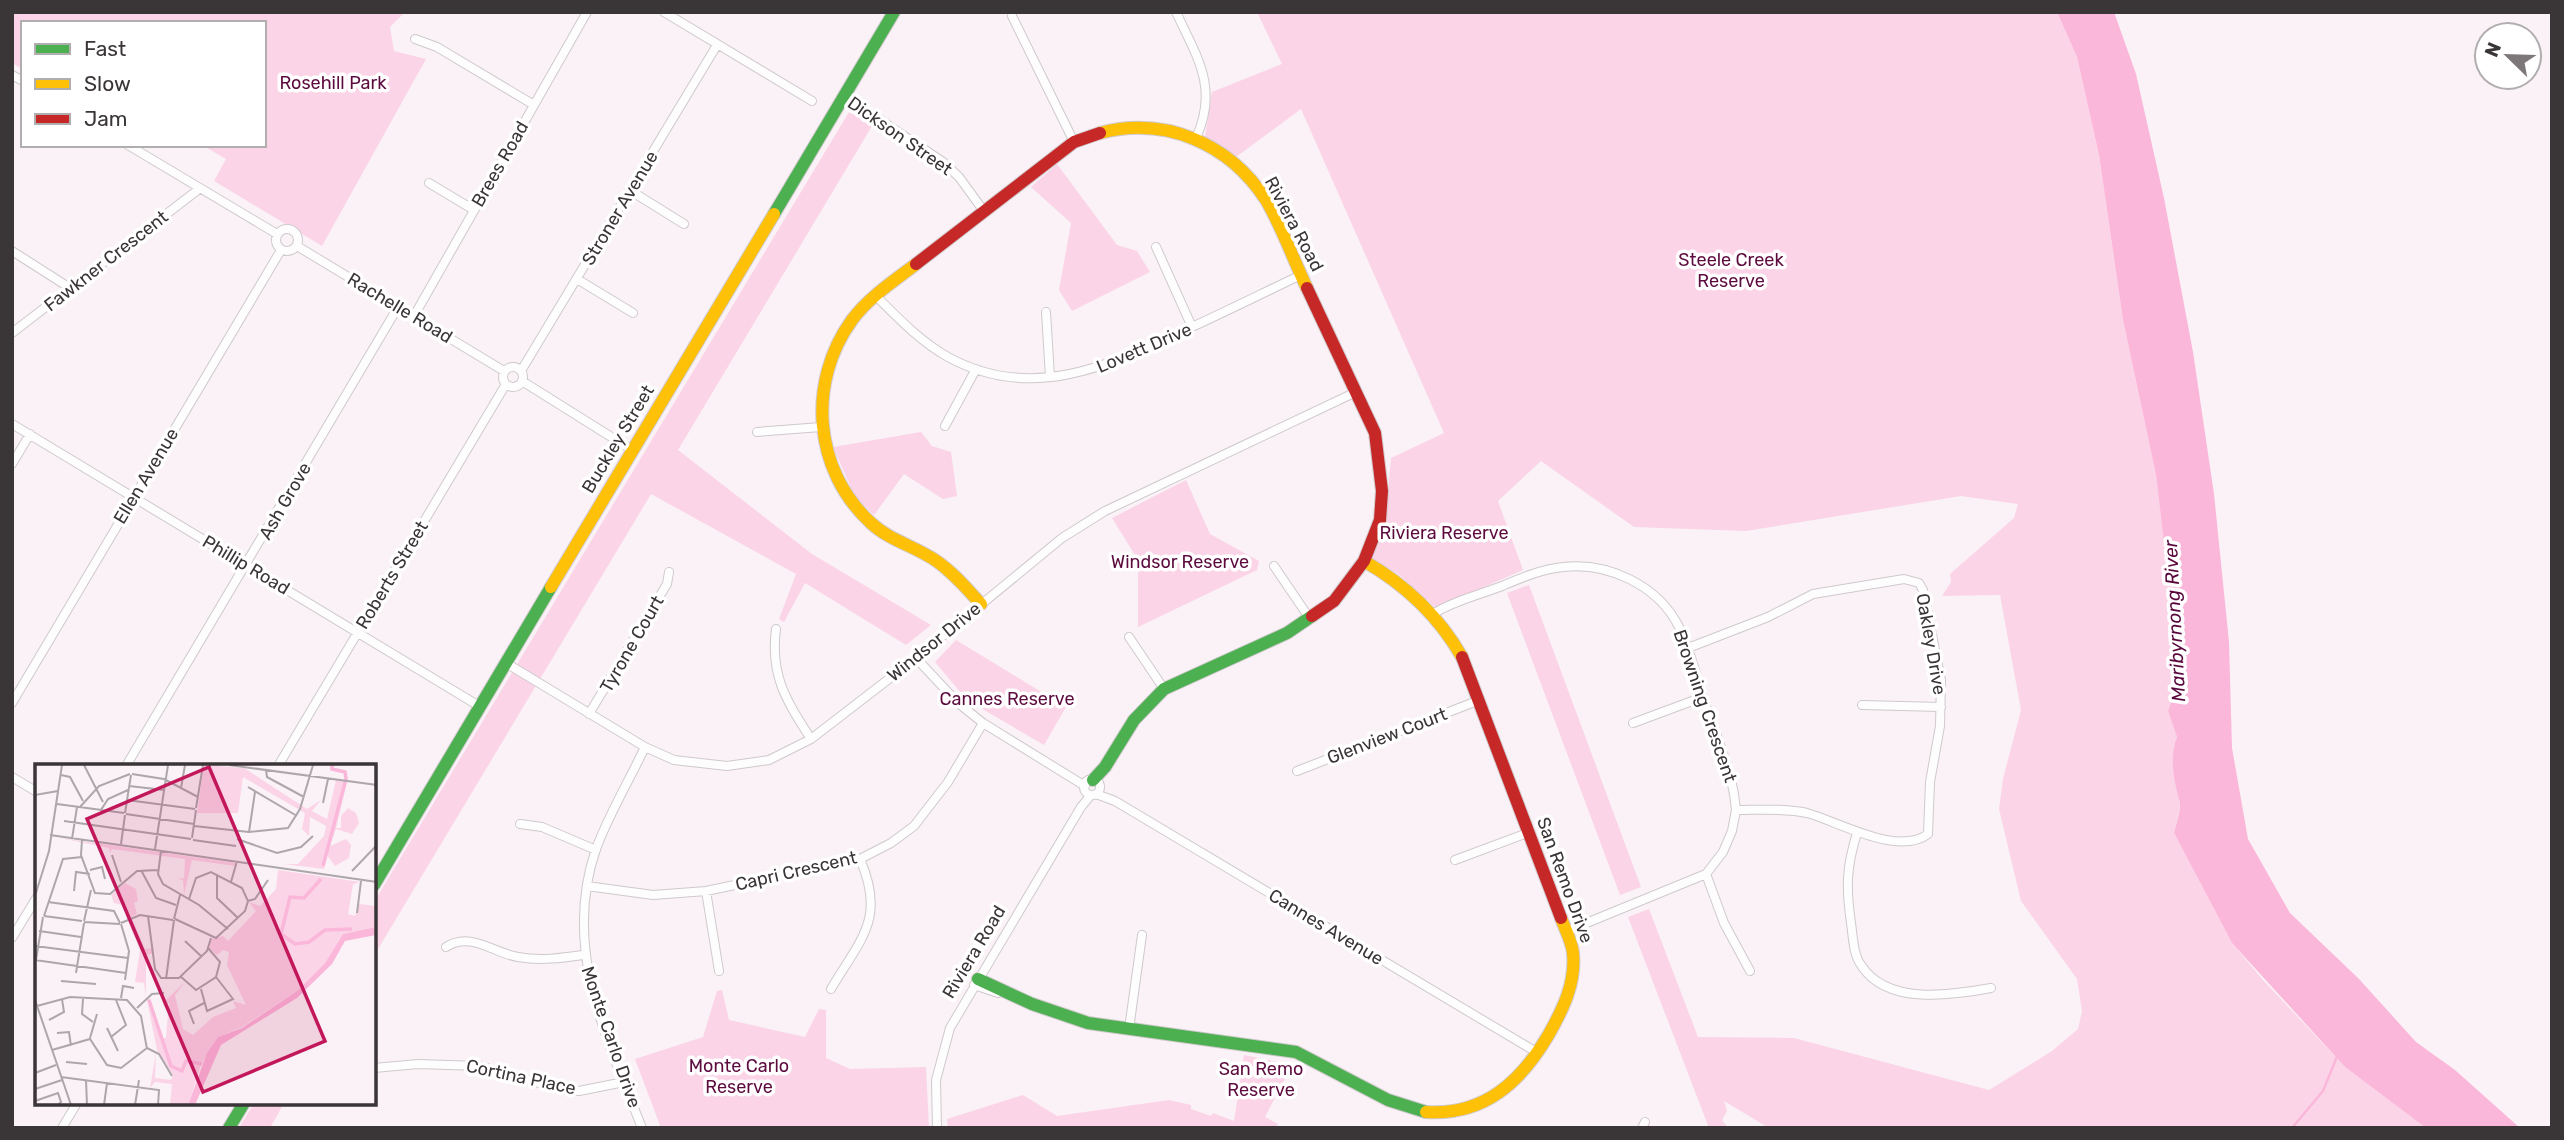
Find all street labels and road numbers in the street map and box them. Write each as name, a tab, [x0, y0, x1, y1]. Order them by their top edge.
street label: Dickson Street	[843, 92, 957, 180]
street label: Brees Road	[467, 117, 533, 211]
street label: Stroner Avenue	[577, 147, 663, 269]
street label: Riviera Road	[1260, 173, 1328, 275]
street label: Fawkner Crescent	[40, 206, 172, 316]
street label: Rachelle Road	[344, 268, 456, 348]
street label: Lovett Drive	[1093, 318, 1195, 378]
street label: Buckley Street	[577, 381, 659, 497]
street label: Ellen Avenue	[109, 424, 183, 528]
street label: Ash Grove	[254, 459, 316, 543]
street label: Roberts Street	[351, 517, 433, 633]
street label: Phillip Road	[198, 530, 294, 600]
street label: Tyrone Court	[595, 592, 669, 696]
street label: Oakley Drive	[1911, 592, 1951, 696]
street label: Windsor Drive	[883, 598, 985, 686]
street label: Browning Crescent	[1669, 627, 1741, 785]
street label: Glenview Court	[1324, 703, 1450, 769]
street label: San Remo Drive	[1532, 814, 1598, 946]
street label: Capri Crescent	[733, 846, 859, 896]
street label: Cannes Avenue	[1265, 884, 1387, 970]
street label: Riviera Road	[938, 902, 1010, 1002]
street label: Monte Carlo Drive	[576, 963, 646, 1111]
street label: Cortina Place	[464, 1055, 578, 1099]

